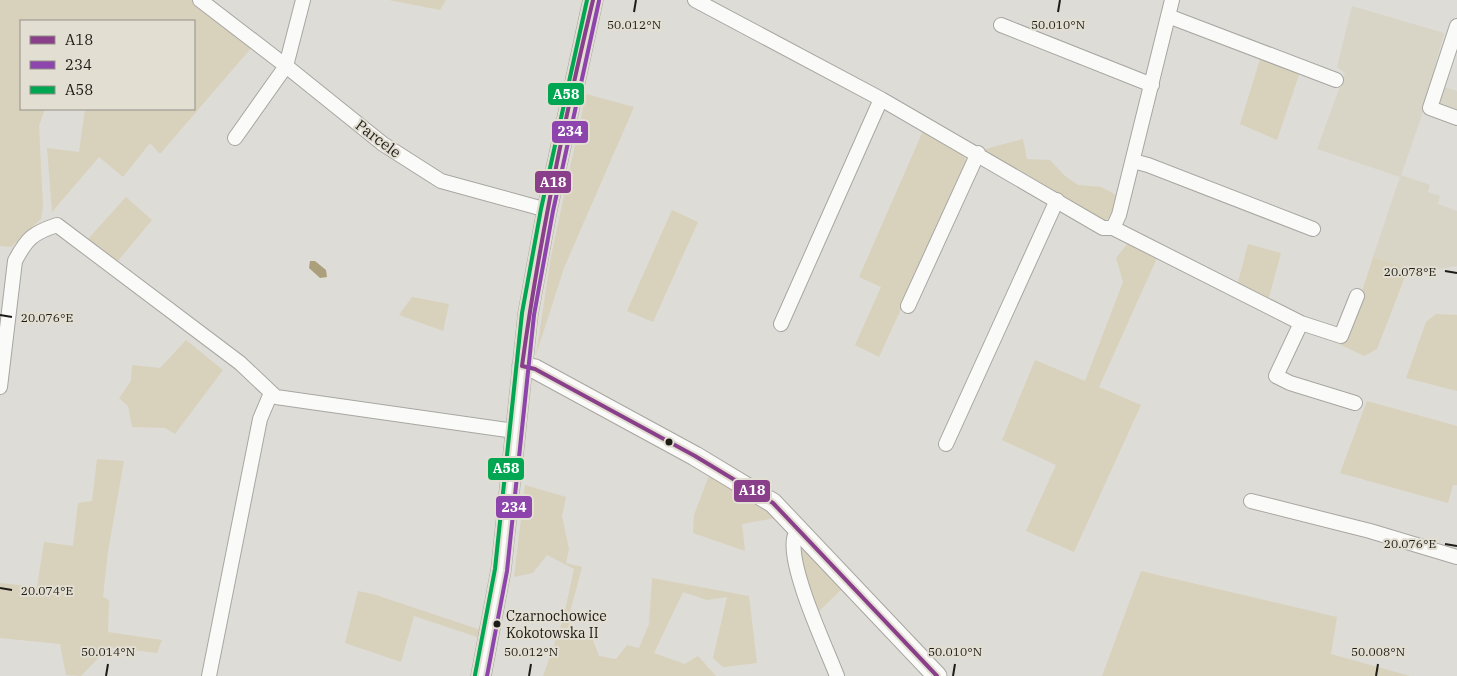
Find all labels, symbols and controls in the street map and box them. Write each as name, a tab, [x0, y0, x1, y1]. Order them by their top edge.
text: 50.012°N	[607, 17, 661, 32]
text: 50.010°N	[1031, 17, 1085, 32]
legend	[20, 20, 195, 110]
text: A18	[65, 30, 93, 49]
text: 234	[65, 55, 92, 74]
text: A58	[65, 80, 93, 99]
line badge: A58	[547, 82, 585, 106]
text: A58	[553, 85, 579, 103]
street label: Parcele	[352, 115, 405, 162]
line badge: 234	[551, 120, 589, 144]
text: 234	[557, 122, 583, 140]
line badge: A18	[534, 170, 572, 194]
text: A18	[540, 173, 566, 191]
text: 20.078°E	[1384, 264, 1436, 279]
text: 20.076°E	[21, 310, 73, 325]
unlabelled marker	[664, 437, 674, 447]
line badge: A58	[487, 457, 525, 481]
text: A58	[493, 459, 519, 477]
line badge: A18	[733, 479, 771, 503]
text: A18	[739, 481, 765, 499]
line badge: 234	[495, 495, 533, 519]
text: 234	[501, 498, 527, 516]
text: 20.076°E	[1384, 536, 1436, 551]
text: 20.074°E	[21, 583, 73, 598]
place label: Czarnochowice Kokotowska II	[506, 607, 607, 642]
marker: Czarnochowice Kokotowska II	[492, 619, 502, 629]
text: 50.014°N	[81, 644, 135, 659]
text: 50.012°N	[504, 644, 558, 659]
text: 50.010°N	[928, 644, 982, 659]
text: 50.008°N	[1351, 644, 1405, 659]

